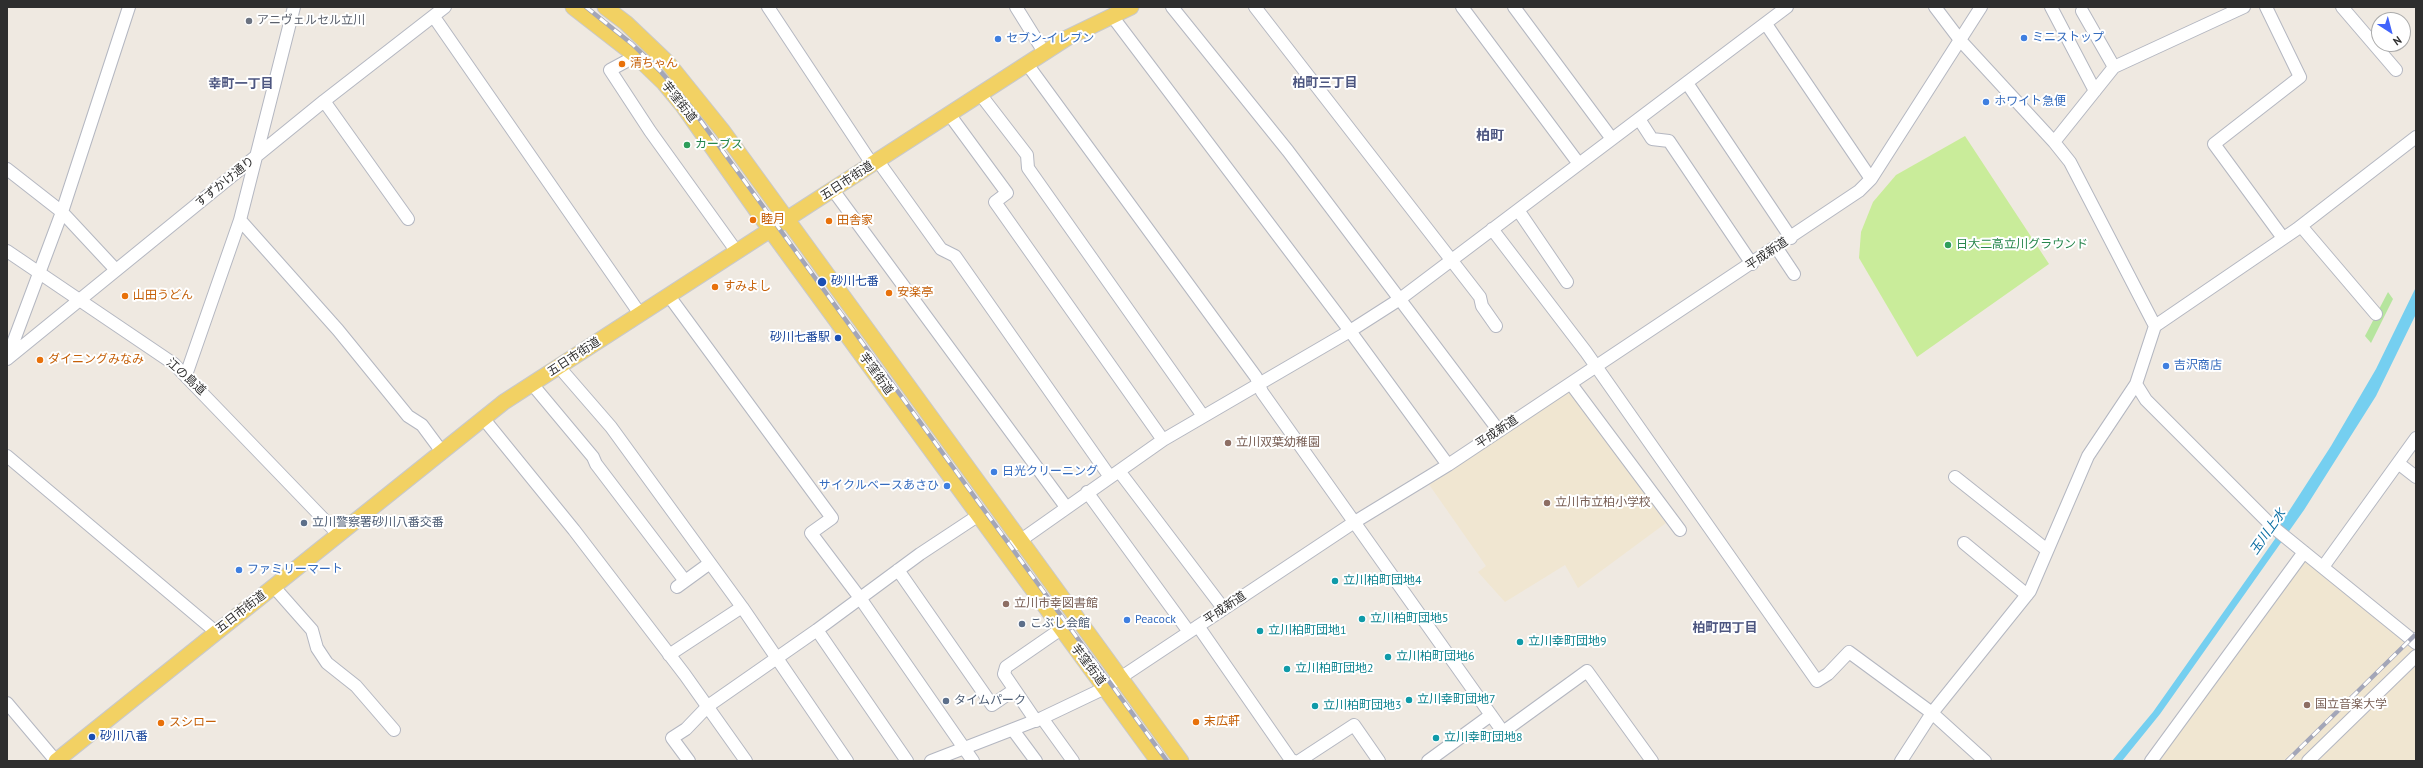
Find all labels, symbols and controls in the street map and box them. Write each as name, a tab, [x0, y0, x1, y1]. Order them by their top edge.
north arrow	[2371, 12, 2411, 52]
place label: アニヴェルセル立川	[257, 14, 365, 28]
marker: アニヴェルセル立川	[244, 16, 254, 26]
place label: ミニストップ	[2032, 31, 2104, 45]
place label: セブン-イレブン	[1006, 32, 1094, 46]
marker: ミニストップ	[2019, 33, 2029, 43]
text: N	[2390, 33, 2405, 49]
marker: セブン-イレブン	[993, 34, 1003, 44]
place label: 清ちゃん	[630, 57, 678, 71]
marker: 清ちゃん	[617, 59, 627, 69]
district label: 柏町三丁目	[1293, 75, 1357, 91]
district label: 幸町一丁目	[209, 76, 273, 92]
street label: 芋窪街道	[659, 79, 699, 125]
place label: ホワイト急便	[1994, 95, 2066, 109]
marker: ホワイト急便	[1981, 97, 1991, 107]
district label: 柏町	[1476, 128, 1504, 144]
place label: カーブス	[695, 138, 743, 152]
marker: カーブス	[682, 140, 692, 150]
street label: すずかけ通り	[192, 154, 258, 210]
street label: 五日市街道	[818, 159, 876, 203]
place label: 睦月	[761, 213, 785, 227]
place label: 田舎家	[837, 214, 873, 228]
marker: 睦月	[748, 215, 758, 225]
marker: 田舎家	[824, 216, 834, 226]
street label: 平成新道	[1743, 235, 1791, 273]
place label: 日大二高立川グラウンド	[1956, 238, 2088, 252]
marker: 日大二高立川グラウンド	[1943, 240, 1953, 250]
place label: 砂川七番	[831, 275, 879, 289]
marker: 砂川七番	[816, 276, 828, 288]
place label: すみよし	[723, 280, 771, 294]
marker: すみよし	[710, 282, 720, 292]
place label: 安楽亭	[897, 286, 933, 300]
marker: 安楽亭	[884, 288, 894, 298]
place label: 山田うどん	[133, 289, 193, 303]
marker: 山田うどん	[120, 291, 130, 301]
place label: 砂川七番駅	[770, 331, 830, 345]
marker: 砂川七番駅	[833, 333, 843, 343]
street label: 五日市街道	[545, 335, 603, 379]
street label: 芋窪街道	[856, 350, 896, 398]
place label: ダイニングみなみ	[48, 353, 144, 367]
marker: ダイニングみなみ	[35, 355, 45, 365]
street label: 江の島道	[163, 356, 209, 398]
place label: 吉沢商店	[2174, 359, 2222, 373]
marker: 吉沢商店	[2161, 361, 2171, 371]
street label: 平成新道	[1473, 413, 1521, 451]
place label: 立川双葉幼稚園	[1236, 436, 1320, 450]
marker: 立川双葉幼稚園	[1223, 438, 1233, 448]
place label: 日光クリーニング	[1002, 465, 1098, 479]
marker: 日光クリーニング	[989, 467, 999, 477]
place label: サイクルベースあさひ	[819, 479, 939, 493]
marker: サイクルベースあさひ	[942, 481, 952, 491]
place label: 立川市立柏小学校	[1555, 496, 1651, 510]
marker: 立川市立柏小学校	[1542, 498, 1552, 508]
water label: 玉川上水	[2247, 506, 2289, 558]
place label: 立川警察署砂川八番交番	[312, 516, 444, 530]
marker: 立川警察署砂川八番交番	[299, 518, 309, 528]
place label: ファミリーマート	[247, 563, 343, 577]
marker: ファミリーマート	[234, 565, 244, 575]
place label: 立川柏町団地4	[1343, 574, 1422, 588]
marker: 立川柏町団地4	[1330, 576, 1340, 586]
street label: 五日市街道	[213, 588, 269, 636]
street label: 平成新道	[1201, 589, 1249, 627]
place label: 立川市幸図書館	[1014, 597, 1098, 611]
marker: 立川市幸図書館	[1001, 599, 1011, 609]
place label: 立川柏町団地5	[1370, 612, 1449, 626]
place label: Peacock	[1135, 613, 1176, 627]
marker: 立川柏町団地5	[1357, 614, 1367, 624]
marker: Peacock	[1122, 615, 1132, 625]
place label: こぶし会館	[1030, 617, 1090, 631]
marker: こぶし会館	[1017, 619, 1027, 629]
district label: 柏町四丁目	[1693, 620, 1757, 636]
place label: 立川柏町団地1	[1268, 624, 1347, 638]
marker: 立川柏町団地1	[1255, 626, 1265, 636]
place label: 立川幸町団地9	[1528, 635, 1607, 649]
marker: 立川幸町団地9	[1515, 637, 1525, 647]
street label: 芋窪街道	[1068, 641, 1108, 689]
place label: 立川柏町団地6	[1396, 650, 1475, 664]
marker: 立川柏町団地6	[1383, 652, 1393, 662]
place label: 立川柏町団地2	[1295, 662, 1374, 676]
marker: 立川柏町団地2	[1282, 664, 1292, 674]
place label: 立川幸町団地7	[1417, 693, 1496, 707]
place label: タイムパーク	[954, 694, 1026, 708]
marker: 立川幸町団地7	[1404, 695, 1414, 705]
marker: タイムパーク	[941, 696, 951, 706]
place label: 国立音楽大学	[2315, 698, 2387, 712]
place label: 立川柏町団地3	[1323, 699, 1402, 713]
marker: 国立音楽大学	[2302, 700, 2312, 710]
marker: 立川柏町団地3	[1310, 701, 1320, 711]
place label: 末広軒	[1204, 715, 1240, 729]
place label: スシロー	[169, 716, 217, 730]
marker: 末広軒	[1191, 717, 1201, 727]
marker: スシロー	[156, 718, 166, 728]
place label: 砂川八番	[100, 730, 148, 744]
place label: 立川幸町団地8	[1444, 731, 1523, 745]
marker: 砂川八番	[87, 732, 97, 742]
marker: 立川幸町団地8	[1431, 733, 1441, 743]

